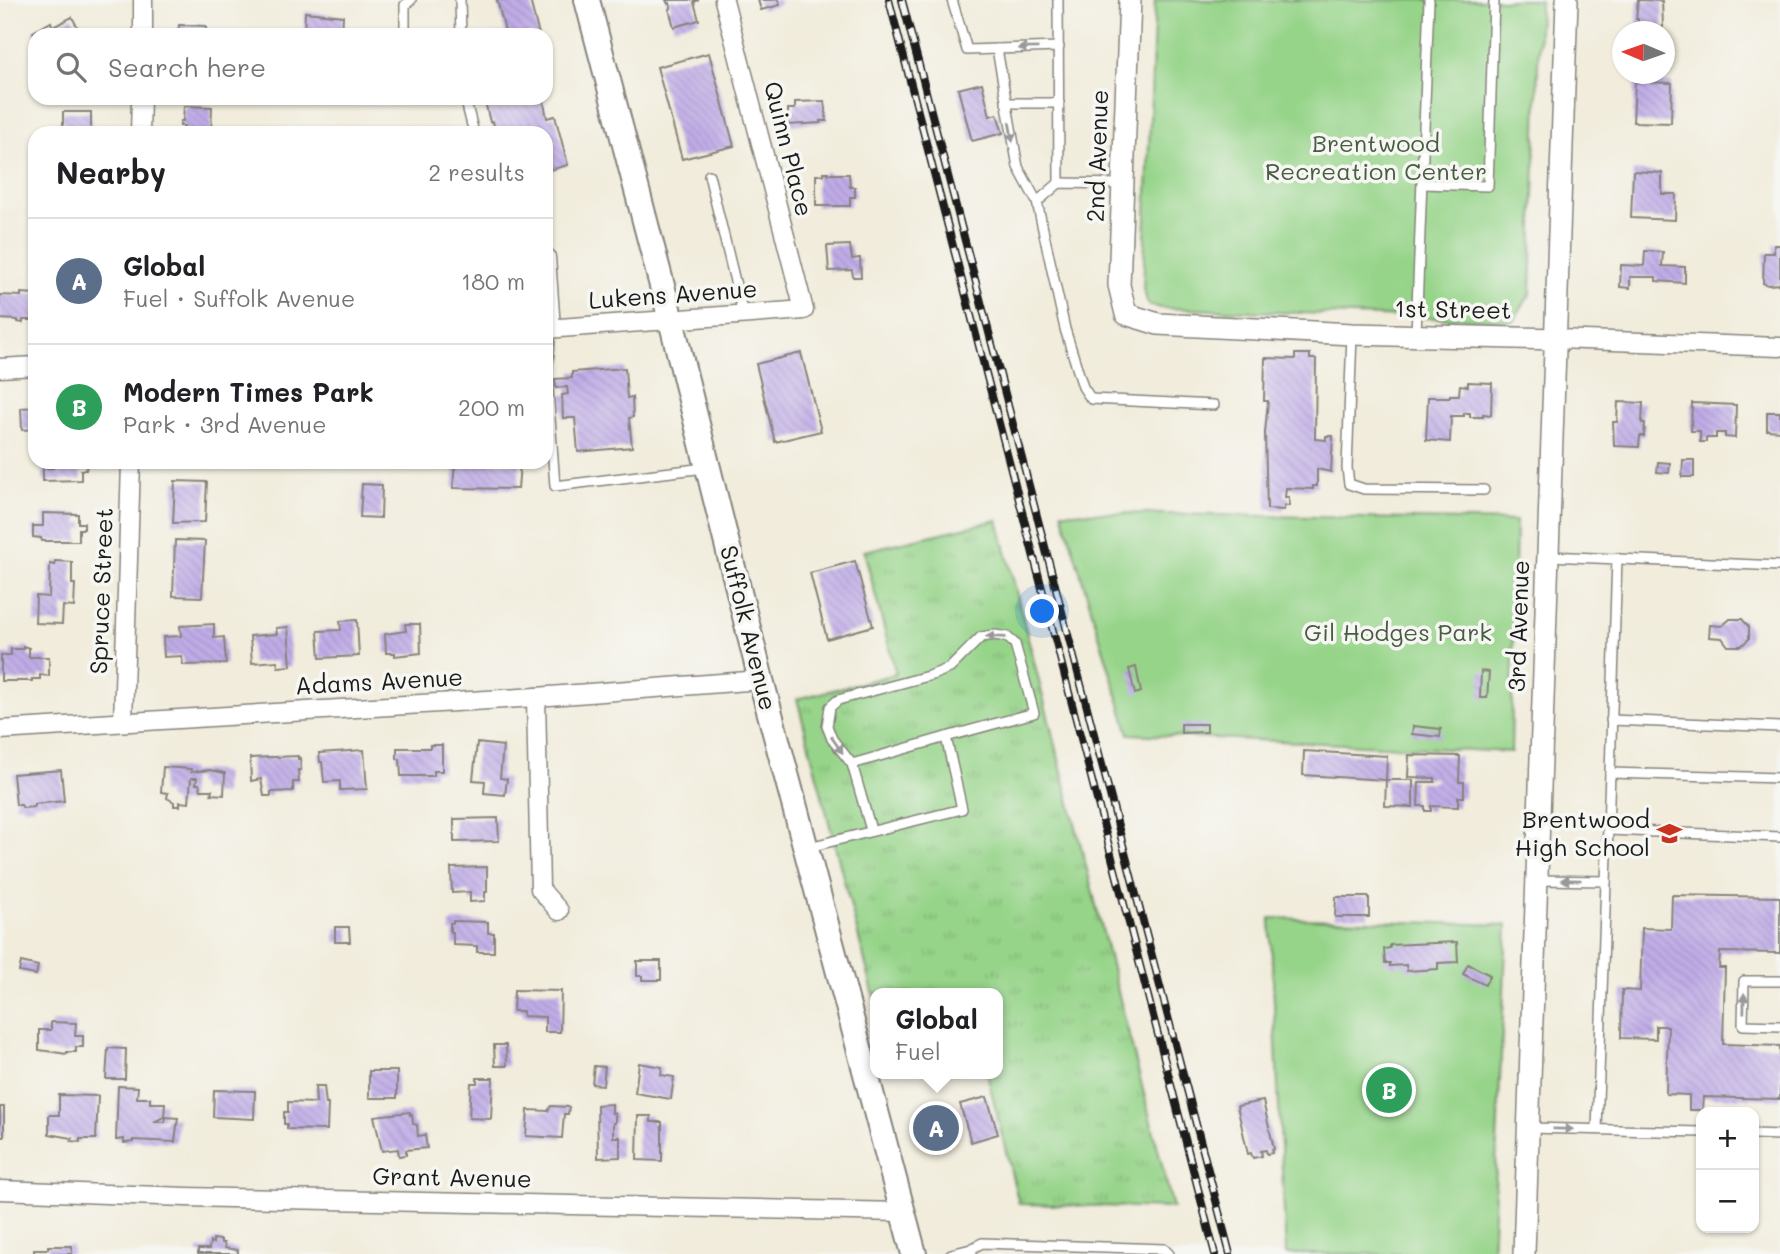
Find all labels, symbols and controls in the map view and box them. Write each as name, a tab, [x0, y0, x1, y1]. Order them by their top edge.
north arrow	[1612, 21, 1675, 84]
search box	[28, 28, 553, 105]
one-way arrow	[1016, 42, 1038, 54]
icon: search	[52, 48, 90, 86]
text: Search here	[108, 50, 266, 84]
street label: Quinn Place	[758, 78, 821, 219]
street label: 2nd Avenue	[1079, 89, 1114, 223]
one-way arrow	[1006, 121, 1017, 143]
park label: Brentwood Recreation Center	[1265, 127, 1487, 186]
text: Nearby	[56, 152, 166, 192]
text: 2 results	[428, 157, 525, 187]
text: Global	[123, 249, 205, 283]
text: A	[71, 266, 87, 296]
text: 180 m	[461, 266, 525, 296]
street label: Lukens Avenue	[587, 272, 758, 315]
text: Fuel · Suffolk Avenue	[123, 283, 355, 313]
street label: 1st Street	[1394, 292, 1512, 325]
text: Modern Times Park	[123, 375, 374, 409]
text: B	[71, 392, 87, 422]
text: 200 m	[458, 392, 525, 422]
text: Park · 3rd Avenue	[123, 409, 326, 439]
street label: Spruce Street	[82, 507, 119, 675]
street label: Suffolk Avenue	[714, 542, 785, 713]
street label: 3rd Avenue	[1500, 559, 1535, 692]
your location	[1025, 594, 1059, 628]
park label: Gil Hodges Park	[1304, 616, 1492, 647]
one-way arrow	[985, 632, 1007, 643]
street label: Adams Avenue	[294, 661, 464, 700]
one-way arrow	[830, 736, 844, 754]
place label: Brentwood High School	[1515, 803, 1650, 862]
school or university icon: Brentwood High School	[1656, 820, 1684, 848]
one-way arrow	[1560, 875, 1582, 886]
popup	[870, 988, 1003, 1079]
one-way arrow	[1738, 992, 1749, 1014]
text: Global	[895, 1002, 978, 1036]
text: Fuel	[895, 1036, 941, 1066]
pin: B	[1366, 1064, 1412, 1116]
pin: A	[913, 1102, 959, 1154]
map controls	[1696, 1107, 1759, 1233]
button: +	[1696, 1107, 1759, 1170]
one-way arrow	[1552, 1123, 1574, 1134]
street label: Grant Avenue	[372, 1160, 532, 1193]
button: −	[1696, 1170, 1759, 1233]

